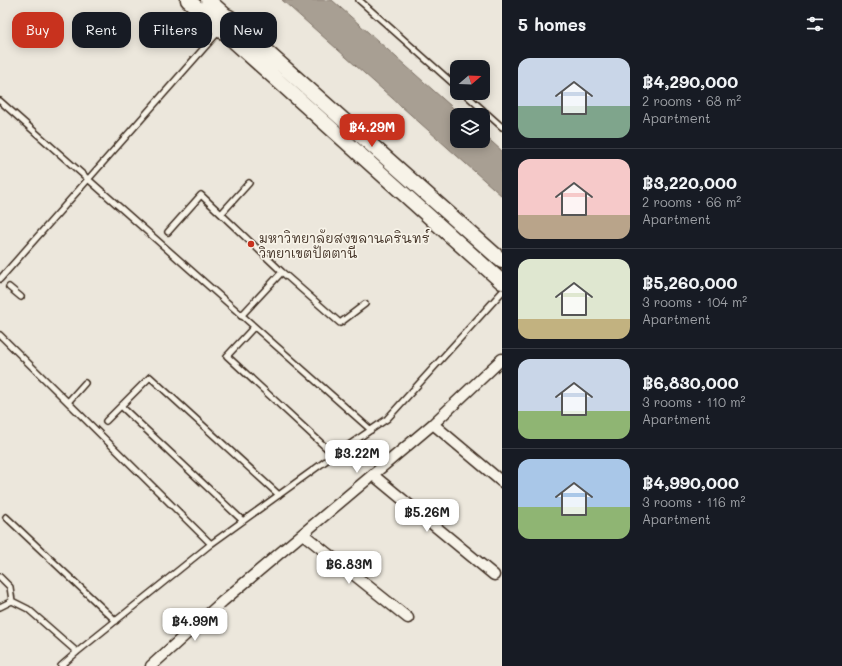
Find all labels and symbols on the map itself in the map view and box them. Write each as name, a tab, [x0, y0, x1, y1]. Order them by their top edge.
north arrow	[450, 60, 490, 100]
pin: ฿4.29M	[339, 114, 405, 148]
place label: มหาวิทยาลัยสงขลานครินทร์ วิทยาเขตปัตตานี	[258, 229, 430, 261]
marker: มหาวิทยาลัยสงขลานครินทร์ วิทยาเขตปัตตานี	[246, 239, 256, 249]
pin: ฿3.22M	[324, 440, 390, 474]
pin: ฿5.26M	[394, 499, 460, 533]
pin: ฿6.83M	[316, 551, 382, 585]
pin: ฿4.99M	[162, 608, 228, 642]

